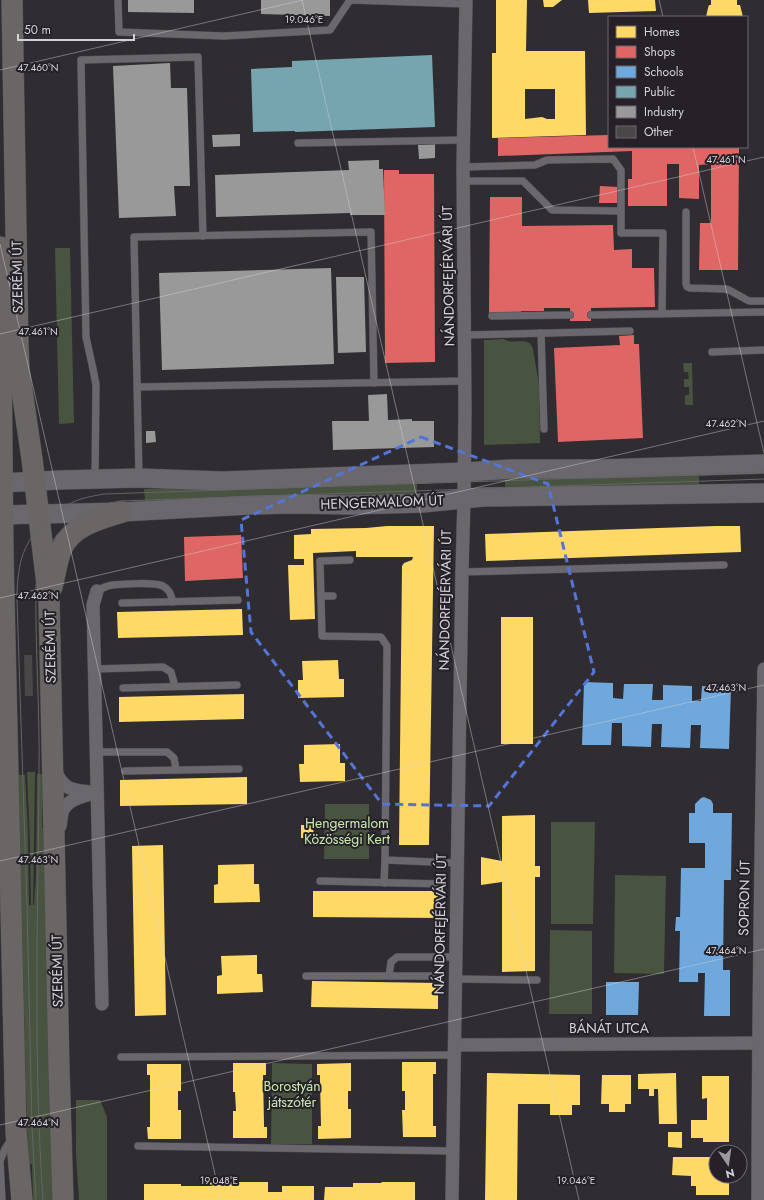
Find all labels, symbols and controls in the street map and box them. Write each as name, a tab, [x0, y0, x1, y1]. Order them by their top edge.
text: 19.046°E	[285, 12, 323, 27]
scale bar	[18, 16, 134, 42]
legend	[608, 16, 748, 148]
text: 50 m	[24, 21, 51, 39]
text: Homes	[644, 23, 680, 41]
text: Shops	[644, 43, 675, 61]
text: 47.460°N	[17, 60, 59, 75]
text: Schools	[644, 63, 683, 81]
text: Public	[644, 83, 675, 101]
text: Industry	[644, 103, 685, 121]
text: Other	[644, 123, 674, 141]
text: 47.461°N	[706, 152, 746, 167]
street label: NÁNDORFEJÉRVÁRI ÚT	[437, 205, 459, 347]
street label: SZERÉMI ÚT	[6, 240, 28, 314]
text: 47.461°N	[18, 324, 58, 339]
text: 47.462°N	[706, 416, 746, 431]
street label: HENGERMALOM ÚT	[320, 490, 444, 514]
street label: NÁNDORFEJÉRVÁRI ÚT	[434, 529, 456, 671]
text: 47.462°N	[18, 588, 58, 603]
street label: SZERÉMI ÚT	[39, 610, 61, 684]
text: 47.463°N	[706, 680, 746, 695]
park label: Hengermalom Közösségi Kert	[304, 813, 391, 849]
text: 47.463°N	[18, 852, 58, 867]
street label: NÁNDORFEJÉRVÁRI ÚT	[429, 853, 451, 995]
street label: SOPRON ÚT	[733, 860, 755, 936]
street label: SZERÉMI ÚT	[46, 934, 68, 1008]
text: 47.464°N	[705, 943, 747, 958]
street label: BÁNÁT UTCA	[569, 1018, 650, 1038]
park label: Borostyán játszótér	[264, 1076, 321, 1112]
text: 47.464°N	[17, 1115, 59, 1130]
north arrow	[708, 1144, 748, 1184]
text: N	[724, 1165, 736, 1183]
text: 19.048°E	[200, 1173, 238, 1188]
text: 19.046°E	[557, 1173, 595, 1188]

